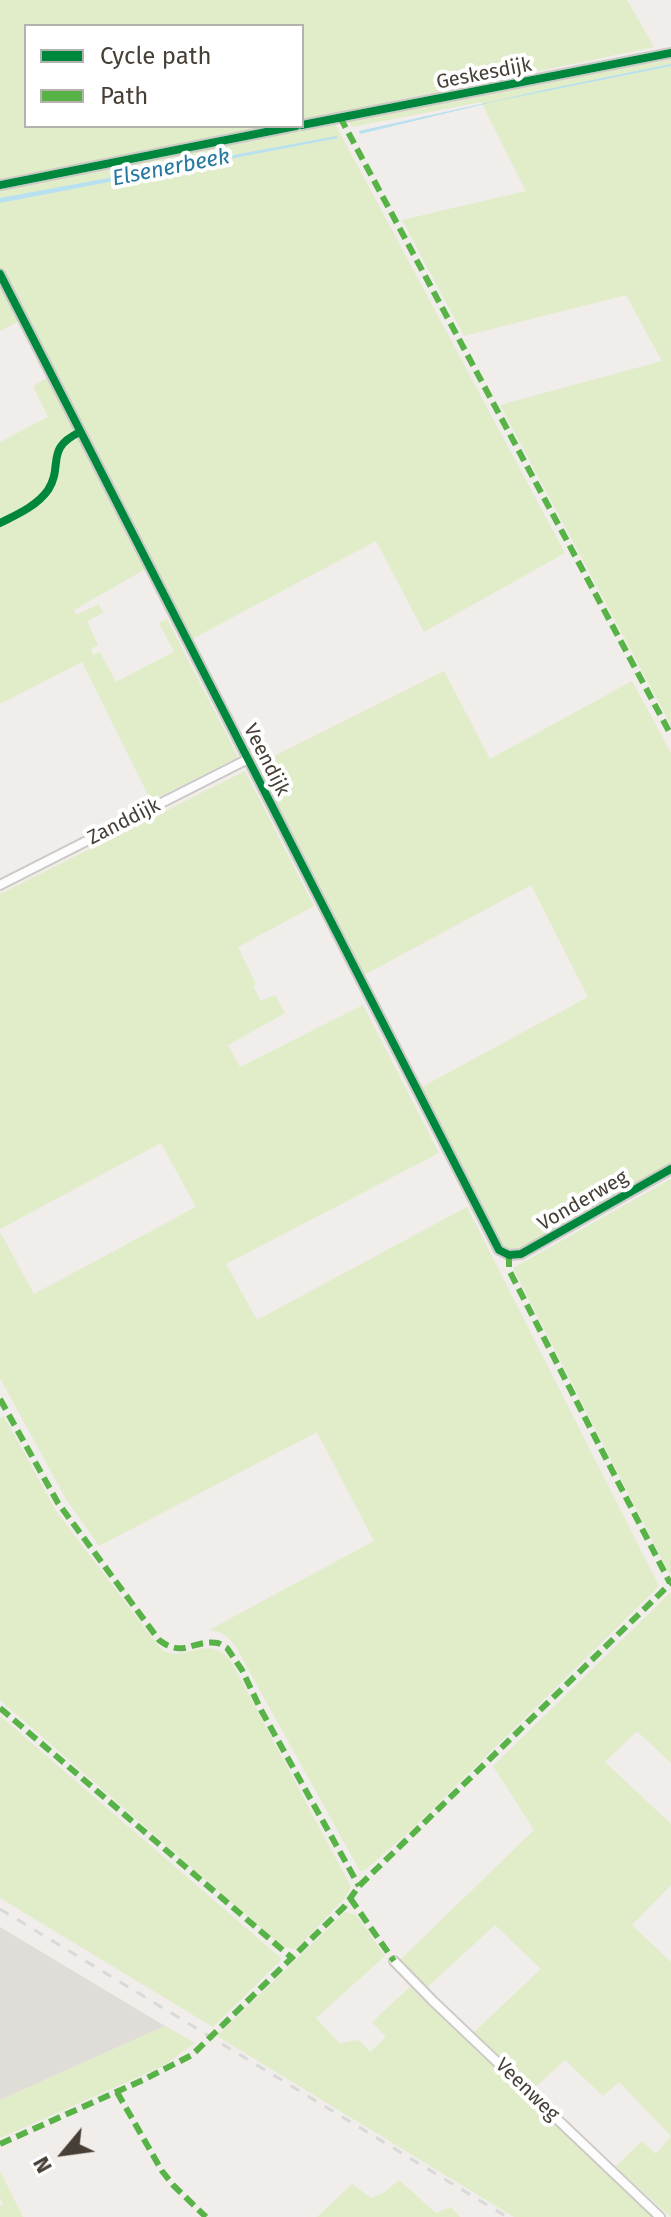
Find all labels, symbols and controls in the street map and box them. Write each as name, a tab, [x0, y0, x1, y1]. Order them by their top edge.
legend	[24, 24, 304, 128]
text: Cycle path	[100, 42, 212, 70]
street label: Geskesdijk	[434, 53, 534, 95]
text: Path	[100, 82, 148, 110]
water label: Elsenerbeek	[110, 144, 232, 192]
street label: Veendijk	[238, 720, 294, 800]
street label: Zanddijk	[84, 794, 164, 850]
street label: Vonderweg	[534, 1166, 632, 1236]
street label: Veenweg	[490, 2054, 564, 2126]
north arrow	[24, 2113, 104, 2193]
text: N	[27, 2152, 58, 2178]

